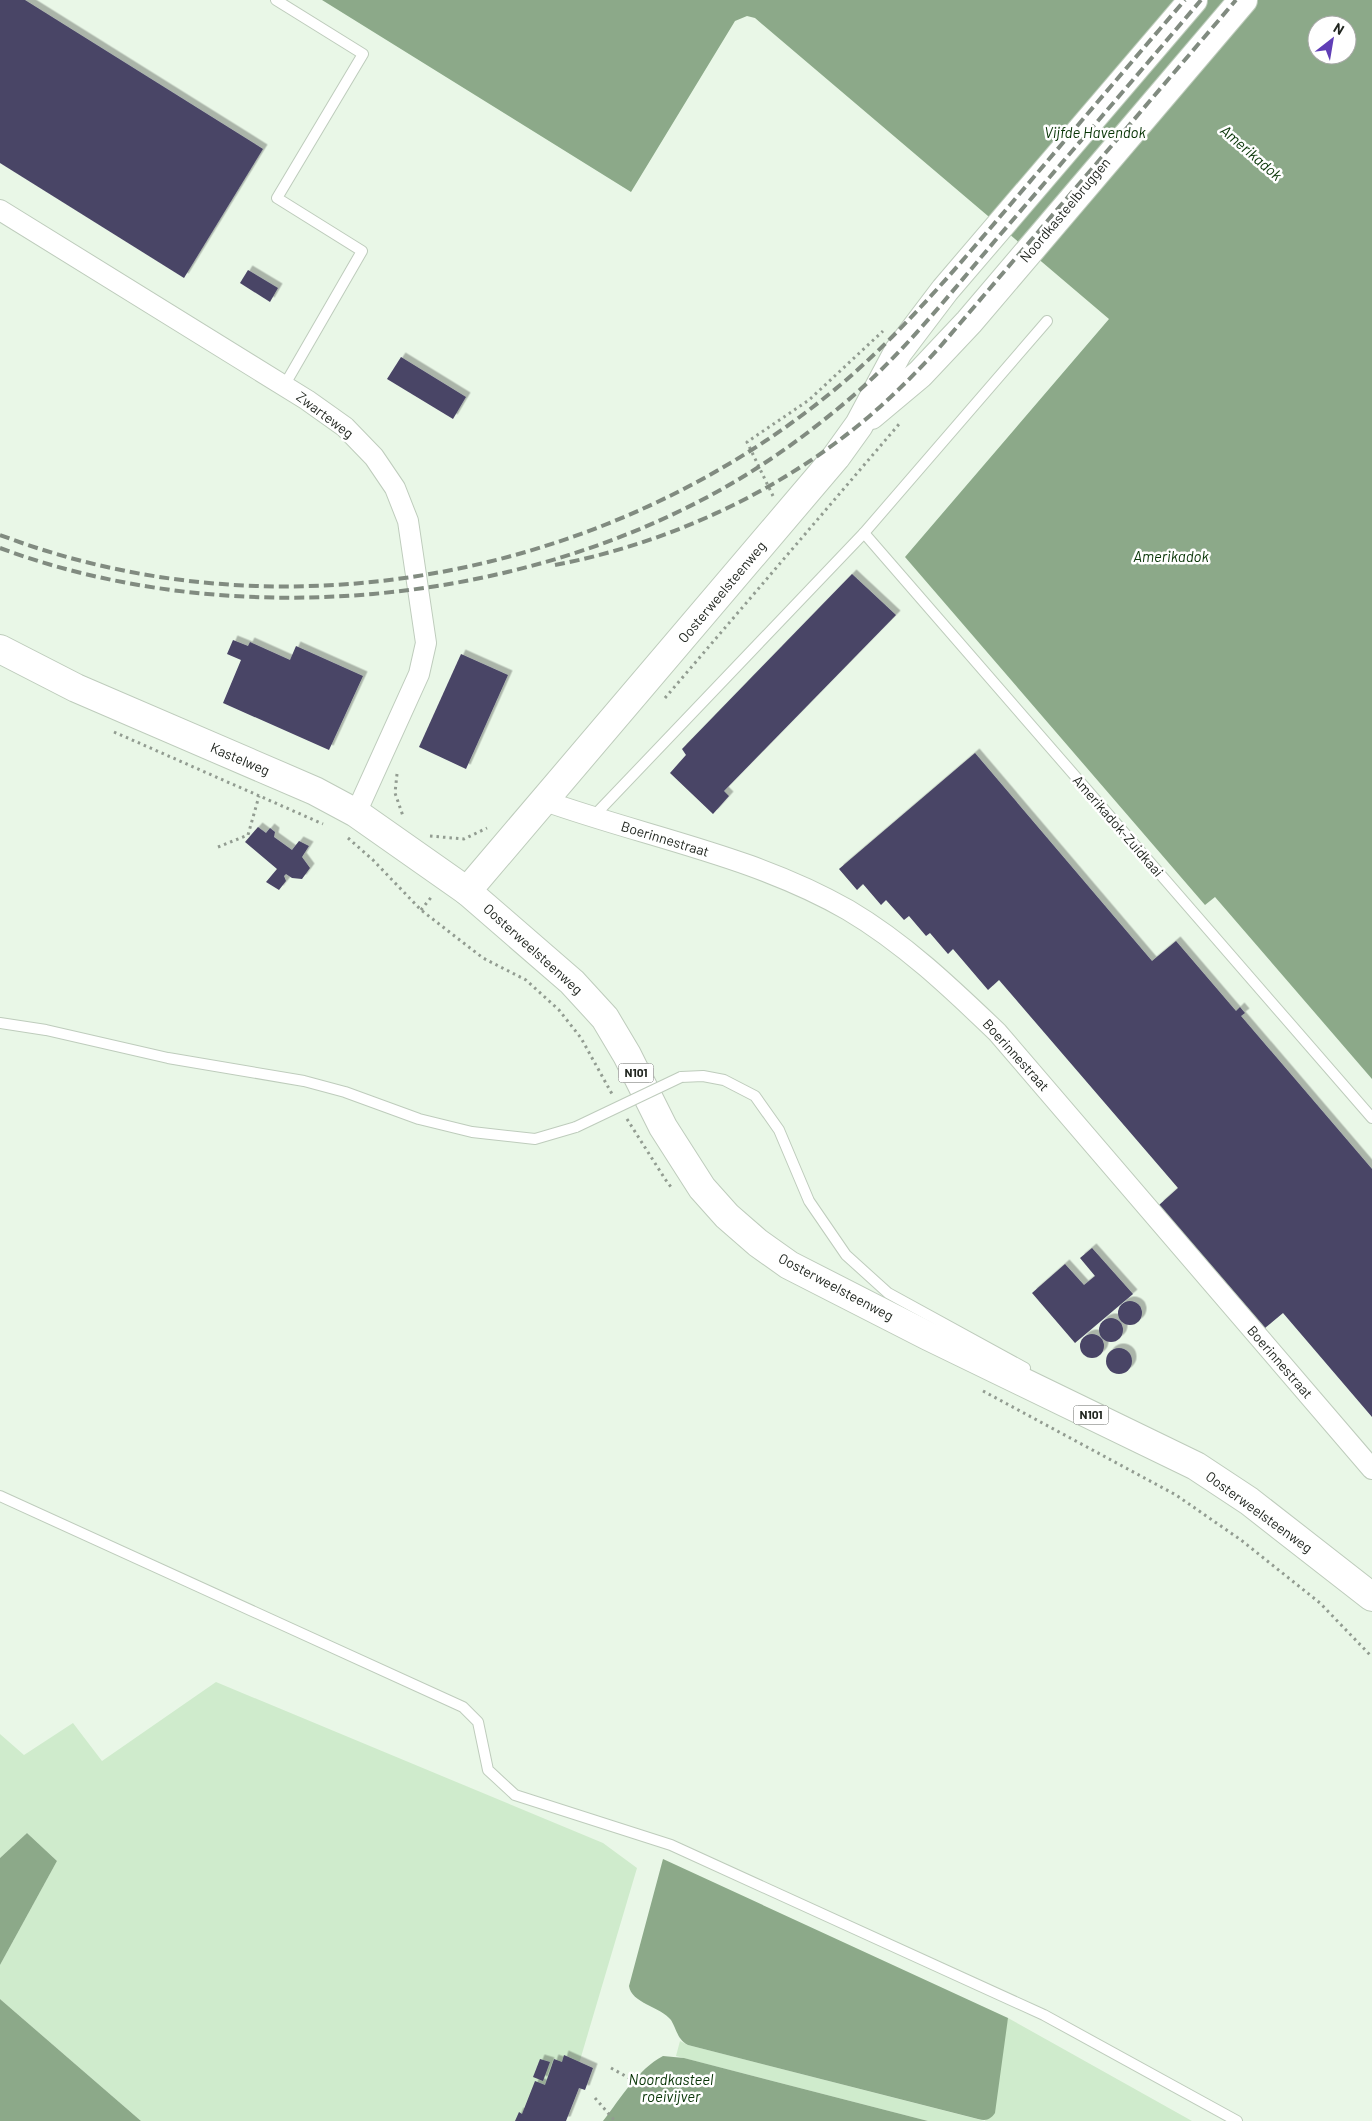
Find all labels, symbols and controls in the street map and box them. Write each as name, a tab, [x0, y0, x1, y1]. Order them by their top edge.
north arrow	[1307, 15, 1357, 65]
text: N	[1331, 19, 1347, 38]
water label: Amerikadok	[1217, 121, 1287, 184]
water label: Vijfde Havendok	[1044, 123, 1147, 141]
street label: Noordkasteelbruggen	[1016, 154, 1113, 265]
street label: Zwarteweg	[293, 388, 357, 442]
street label: Oosterweelsteenweg	[674, 537, 769, 646]
water label: Amerikadok	[1133, 547, 1210, 565]
street label: Kastelweg	[208, 738, 272, 779]
street label: Amerikadok-Zuidkaai	[1070, 771, 1167, 880]
street label: Boerinnestraat	[619, 817, 711, 860]
street label: Oosterweelsteenweg	[480, 900, 586, 998]
street label: Boerinnestraat	[980, 1015, 1053, 1094]
road number: N101	[618, 1064, 654, 1082]
street label: Oosterweelsteenweg	[776, 1249, 897, 1324]
street label: Boerinnestraat	[1244, 1322, 1317, 1402]
road number: N101	[1074, 1406, 1108, 1424]
street label: Oosterweelsteenweg	[1203, 1467, 1316, 1556]
water label: Noordkasteel roeivijver	[629, 2070, 714, 2105]

